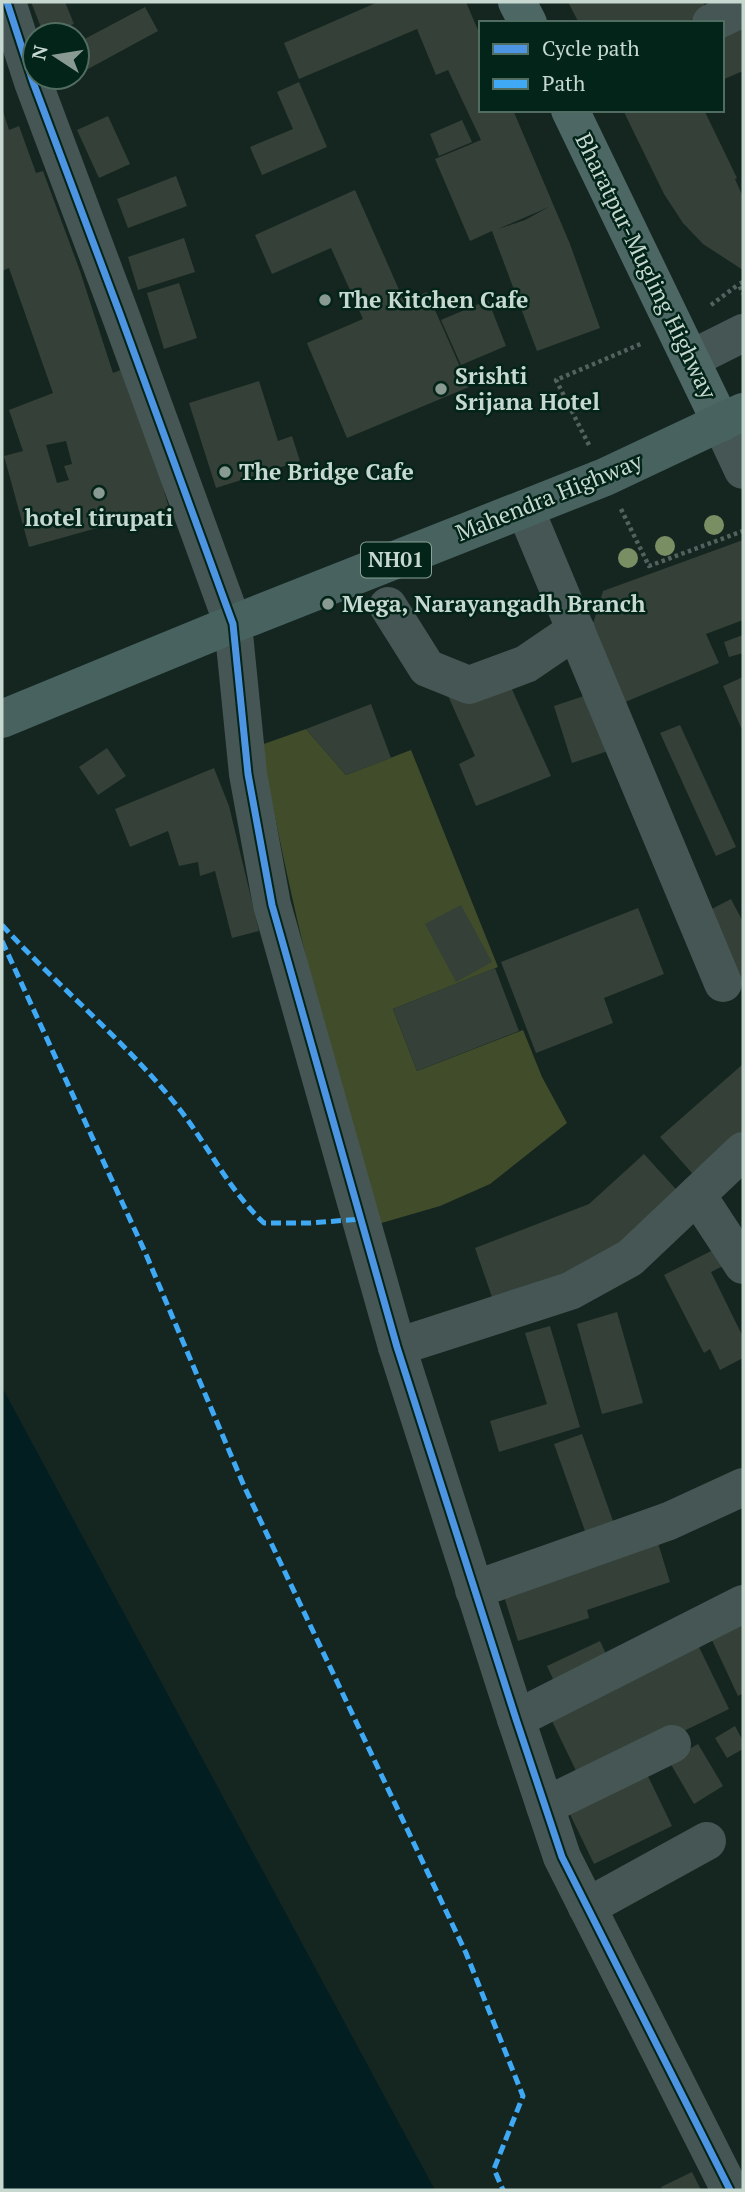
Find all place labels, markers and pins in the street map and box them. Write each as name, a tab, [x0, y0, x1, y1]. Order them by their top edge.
place label: The Kitchen Cafe	[339, 284, 528, 315]
marker: The Kitchen Cafe	[317, 292, 333, 308]
place label: Srishti Srijana Hotel	[455, 360, 600, 417]
marker: Srishti Srijana Hotel	[433, 381, 449, 397]
place label: The Bridge Cafe	[239, 456, 414, 487]
marker: The Bridge Cafe	[217, 464, 233, 480]
marker: hotel tirupati	[91, 485, 107, 501]
place label: hotel tirupati	[25, 502, 174, 533]
place label: Mega, Narayangadh Branch	[342, 588, 646, 619]
marker: Mega, Narayangadh Branch	[320, 596, 336, 612]

